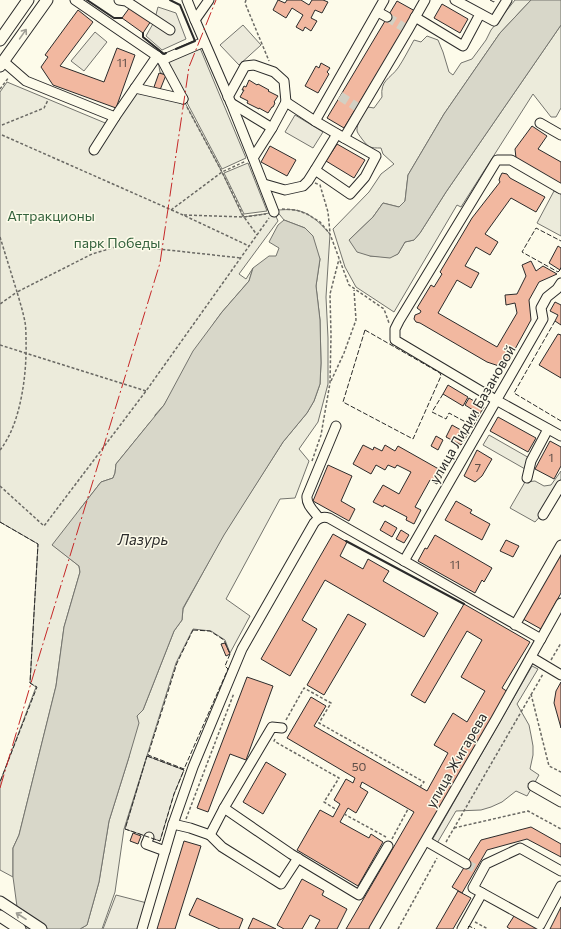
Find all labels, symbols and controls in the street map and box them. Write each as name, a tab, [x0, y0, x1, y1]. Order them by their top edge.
one-way arrow	[19, 29, 27, 40]
house number: 11	[117, 55, 127, 69]
park label: Аттракционы	[7, 207, 95, 224]
park label: парк Победы	[74, 234, 160, 251]
street label: улица Лидии Базановой	[425, 342, 519, 486]
house number: 1	[548, 450, 554, 464]
house number: 7	[475, 460, 481, 474]
water label: Лазурь	[117, 530, 169, 548]
house number: 11	[450, 557, 460, 571]
street label: улица Жигарева	[422, 709, 490, 811]
house number: 50	[352, 759, 367, 773]
one-way arrow	[15, 911, 27, 919]

